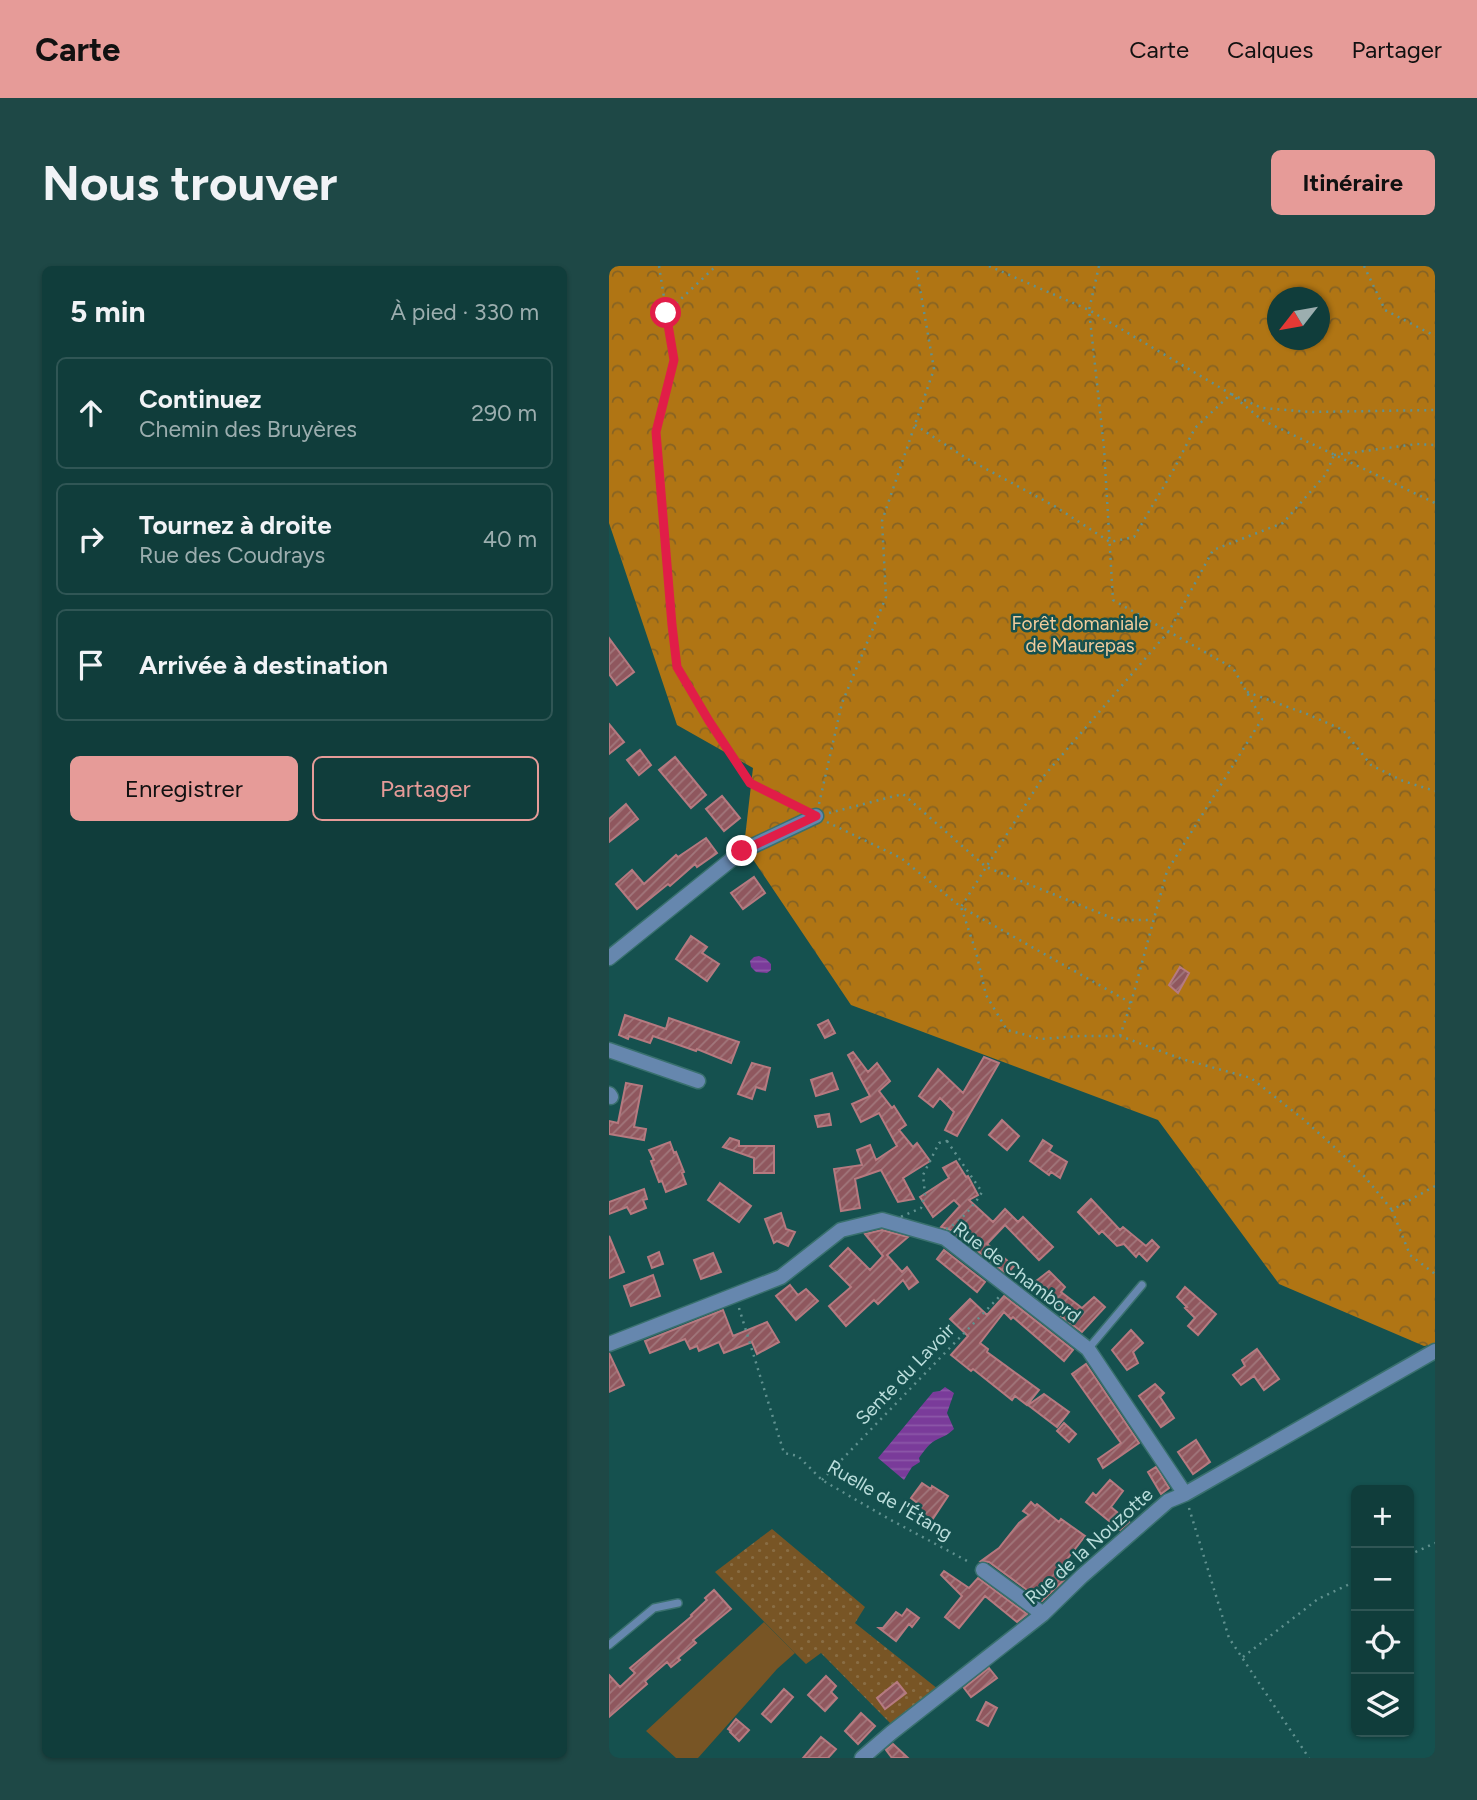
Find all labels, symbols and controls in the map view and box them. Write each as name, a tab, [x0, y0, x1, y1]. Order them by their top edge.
text: Carte	[35, 30, 120, 69]
text: Carte	[1129, 35, 1189, 64]
text: Calques	[1227, 35, 1313, 64]
text: Partager	[1351, 35, 1442, 64]
button: Itinéraire	[1271, 150, 1435, 215]
text: Nous trouver	[42, 153, 337, 212]
north arrow	[1267, 287, 1330, 350]
text: 5 min	[70, 293, 146, 330]
route start	[650, 297, 681, 328]
text: À pied · 330 m	[391, 298, 539, 326]
text: Continuez	[139, 383, 261, 415]
icon: ahead	[72, 394, 110, 432]
text: 290 m	[471, 399, 537, 427]
text: Chemin des Bruyères	[139, 415, 357, 443]
text: Tournez à droite	[139, 509, 332, 541]
icon: right	[72, 520, 110, 558]
text: 40 m	[483, 525, 537, 553]
text: Rue des Coudrays	[139, 541, 325, 569]
park label: Forêt domaniale de Maurepas	[1011, 612, 1149, 657]
icon: arrive	[72, 646, 110, 684]
text: Arrivée à destination	[139, 649, 388, 681]
button: Enregistrer	[70, 756, 298, 821]
button: Partager	[312, 756, 539, 821]
route end	[726, 835, 757, 866]
street label: Rue de Chambord	[949, 1217, 1085, 1327]
street label: Sente du Lavoir	[851, 1318, 960, 1430]
street label: Ruelle de l'Étang	[823, 1455, 957, 1545]
street label: Rue de la Nouzotte	[1020, 1483, 1158, 1609]
map controls	[1351, 1485, 1414, 1737]
button: +	[1351, 1485, 1414, 1548]
button: −	[1351, 1548, 1414, 1611]
button: locate	[1351, 1611, 1414, 1674]
button: layers	[1351, 1674, 1414, 1737]

